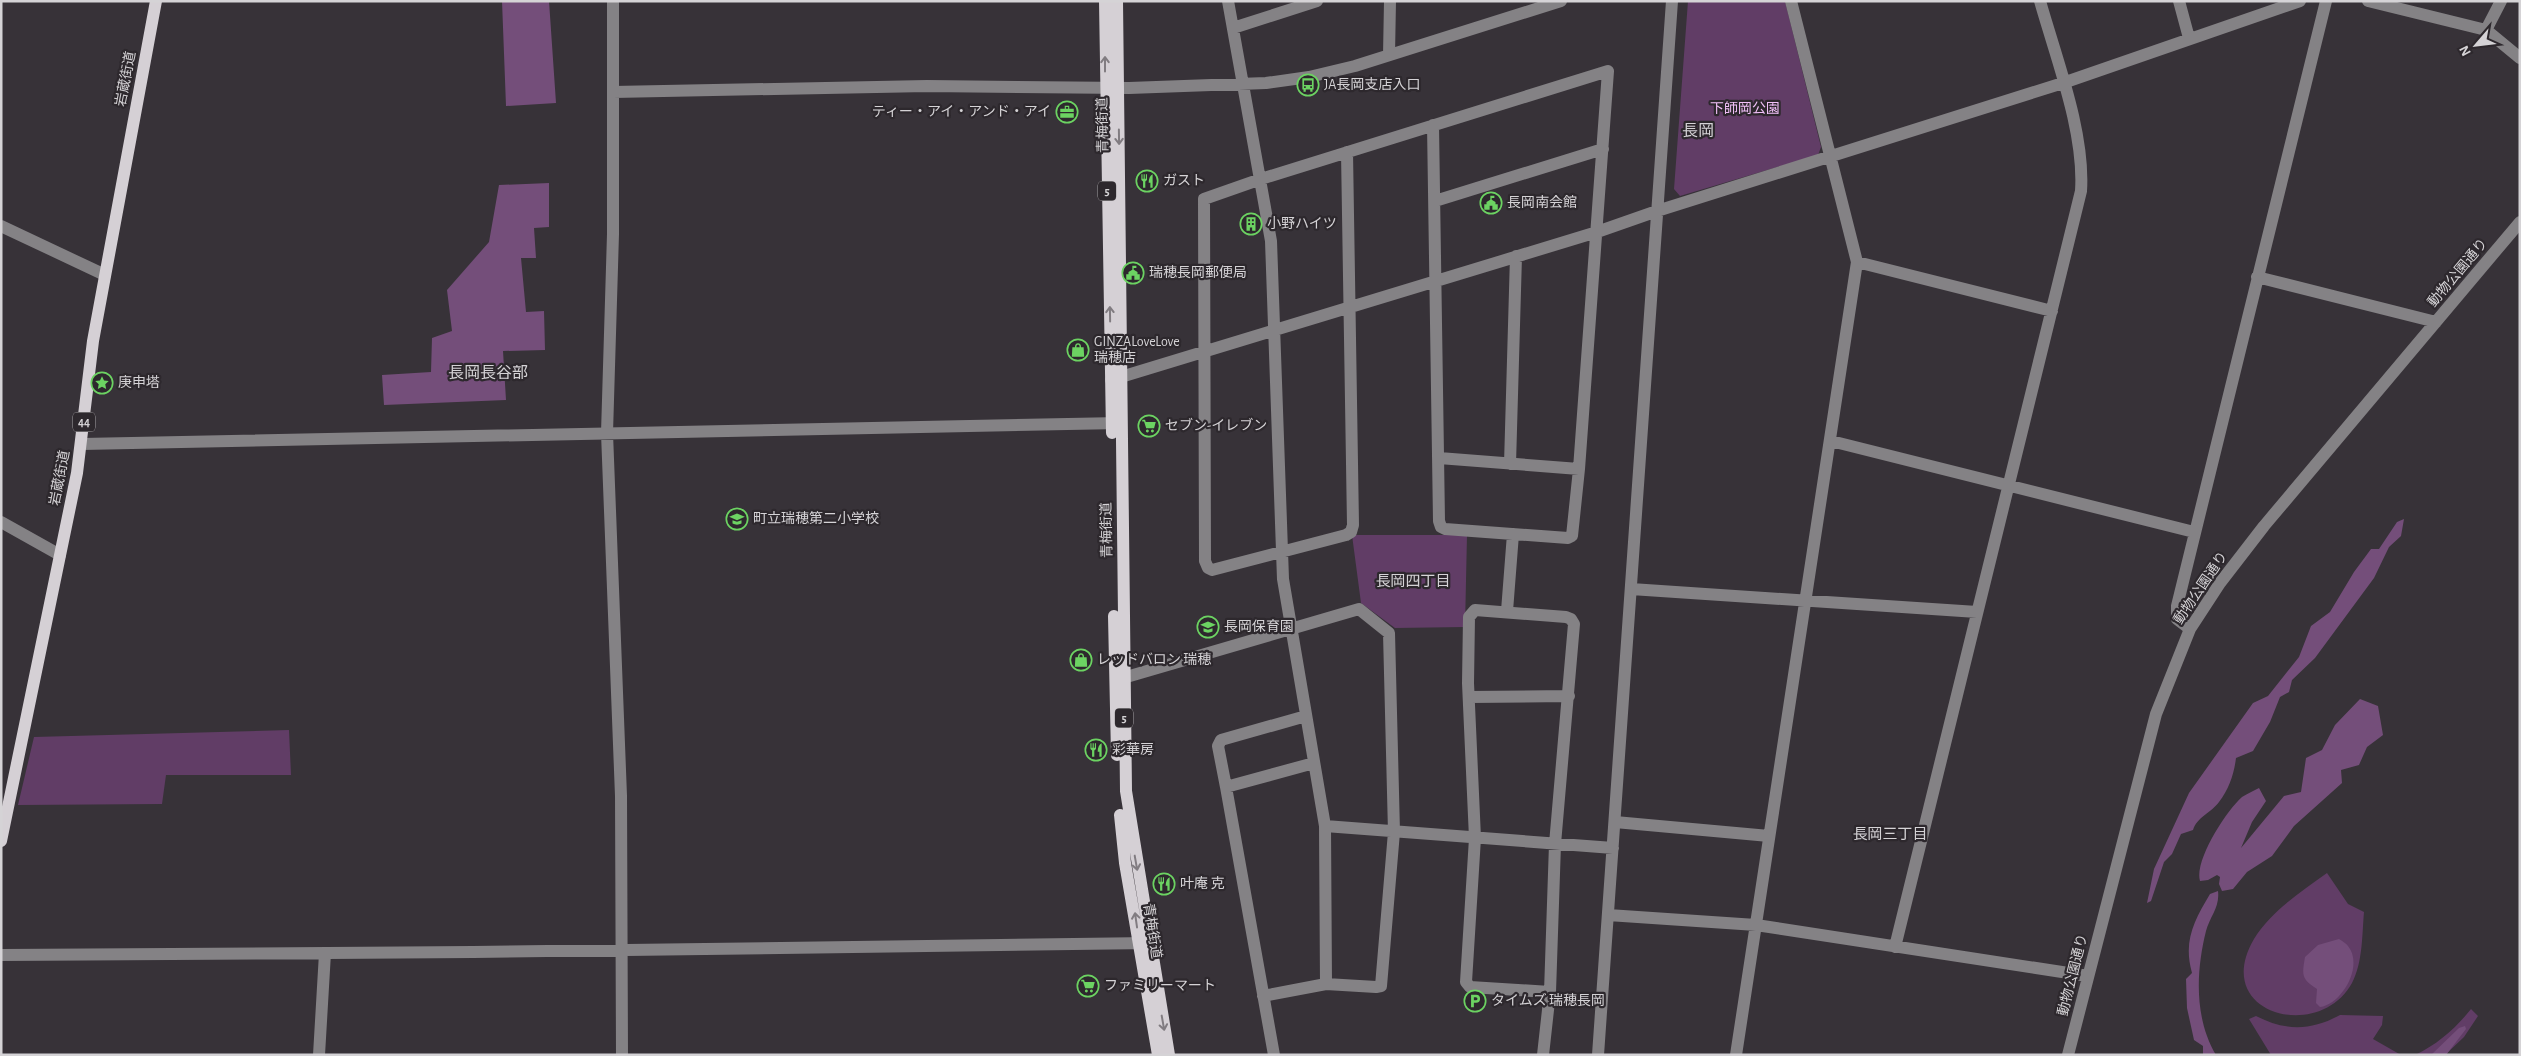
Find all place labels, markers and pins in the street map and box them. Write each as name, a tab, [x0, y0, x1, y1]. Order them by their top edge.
bus stop icon: JA長岡支店入口	[1296, 73, 1320, 97]
place label: JA長岡支店入口	[1324, 77, 1420, 92]
office icon: ティー・アイ・アンド・アイ	[1055, 100, 1079, 124]
place label: ティー・アイ・アンド・アイ	[872, 105, 1051, 119]
restaurant icon: ガスト	[1135, 169, 1159, 193]
place label: ガスト	[1163, 173, 1205, 188]
public building icon: 長岡南会館	[1479, 191, 1503, 215]
place label: 長岡南会館	[1507, 195, 1577, 210]
building icon: 小野ハイツ	[1239, 212, 1263, 236]
place label: 小野ハイツ	[1267, 216, 1337, 231]
public building icon: 瑞穂長岡郵便局	[1121, 261, 1145, 285]
place label: 瑞穂長岡郵便局	[1149, 265, 1247, 280]
place label: GINZALoveLove 瑞穂店	[1094, 335, 1180, 365]
shop icon: GINZALoveLove 瑞穂店	[1066, 338, 1090, 362]
place icon: 庚申塔	[90, 371, 114, 395]
place label: 庚申塔	[118, 375, 160, 390]
supermarket icon: セブン-イレブン	[1137, 414, 1161, 438]
place label: セブン-イレブン	[1165, 417, 1267, 433]
school or university icon: 町立瑞穂第二小学校	[725, 507, 749, 531]
place label: 町立瑞穂第二小学校	[753, 510, 879, 526]
school or university icon: 長岡保育園	[1196, 615, 1220, 639]
place label: 長岡保育園	[1224, 619, 1294, 634]
shop icon: レッドバロン 瑞穂	[1069, 648, 1093, 672]
place label: レッドバロン 瑞穂	[1097, 652, 1211, 667]
restaurant icon: 彩華房	[1084, 738, 1108, 762]
place label: 彩華房	[1112, 742, 1154, 757]
restaurant icon: 叶庵 克	[1152, 872, 1176, 896]
place label: 叶庵 克	[1180, 876, 1224, 891]
supermarket icon: ファミリーマート	[1076, 974, 1100, 998]
place label: ファミリーマート	[1104, 979, 1216, 993]
parking icon: タイムズ 瑞穂長岡	[1463, 989, 1487, 1013]
place label: タイムズ 瑞穂長岡	[1491, 992, 1605, 1008]

